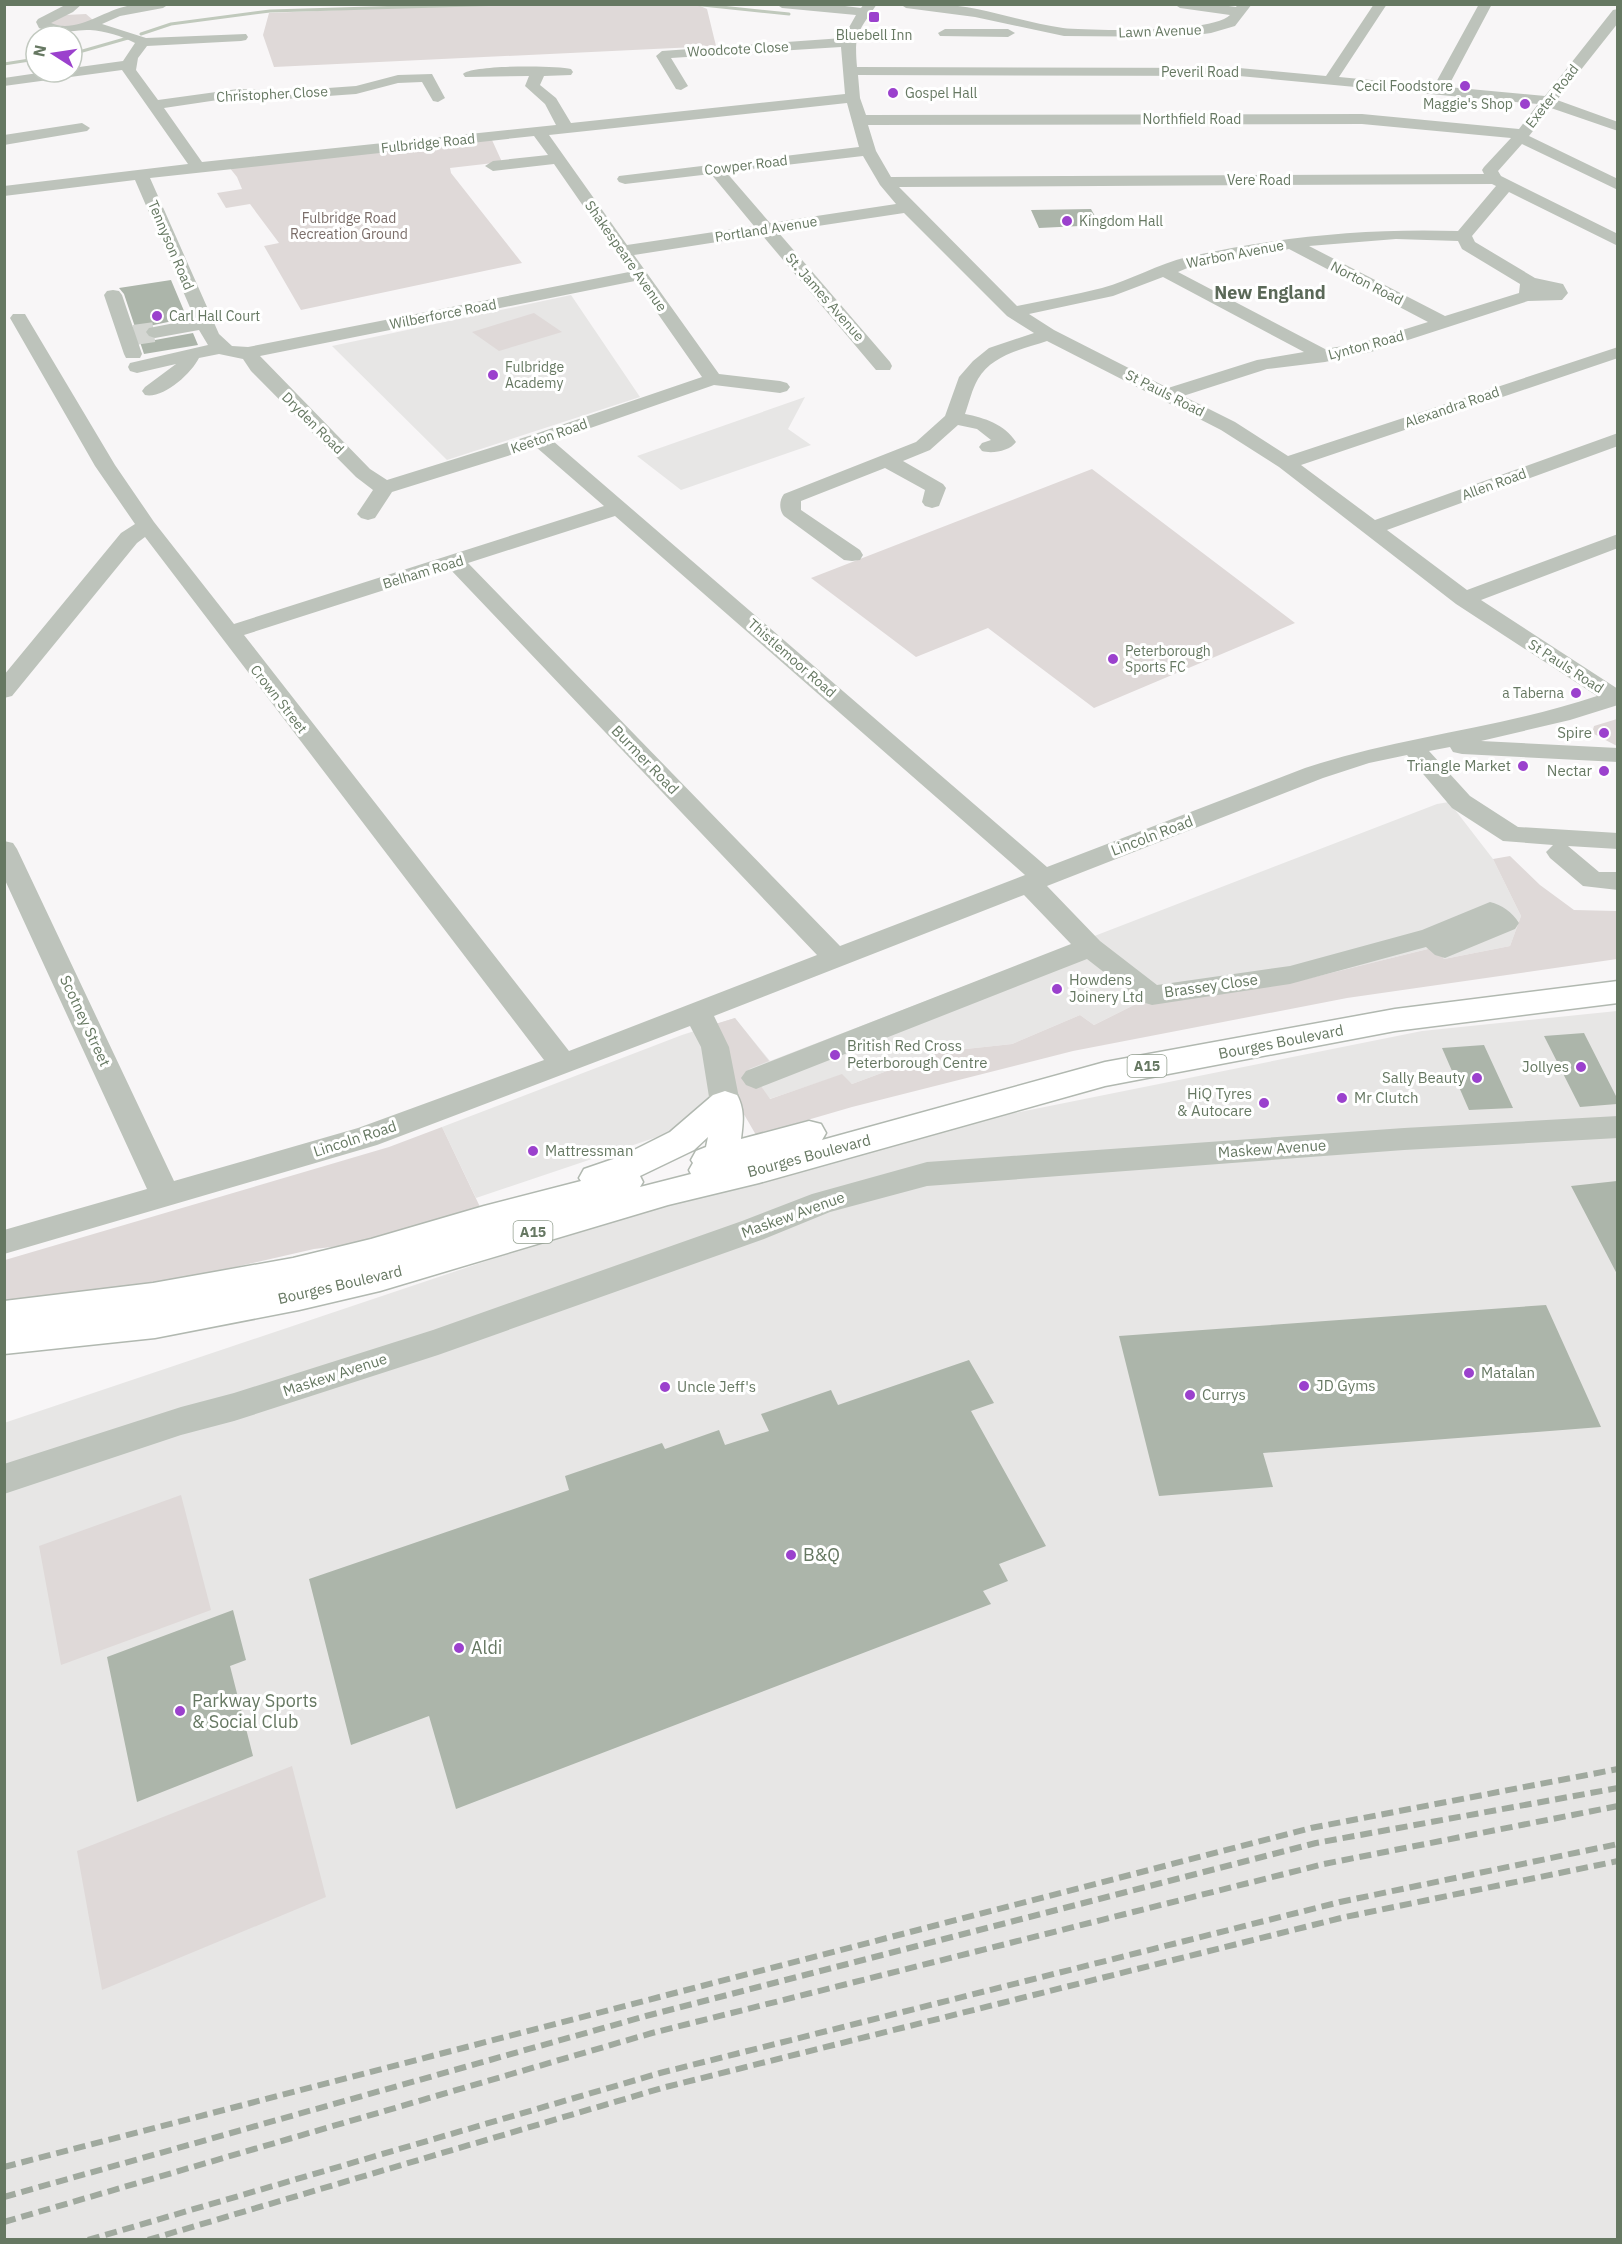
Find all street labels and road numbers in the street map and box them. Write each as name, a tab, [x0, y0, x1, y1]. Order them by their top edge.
street label: Lawn Avenue	[1118, 21, 1202, 41]
street label: Woodcote Close	[687, 37, 789, 61]
street label: Exeter Road	[1522, 61, 1582, 131]
street label: Peveril Road	[1161, 63, 1239, 81]
street label: Christopher Close	[216, 82, 329, 106]
street label: Northfield Road	[1143, 110, 1241, 128]
street label: Fulbridge Road	[380, 129, 476, 157]
street label: Cowper Road	[703, 151, 789, 179]
street label: Vere Road	[1227, 171, 1291, 189]
street label: Tennyson Road	[144, 197, 198, 293]
street label: Shakespeare Avenue	[581, 197, 671, 315]
street label: Portland Avenue	[713, 212, 819, 246]
street label: Warbon Avenue	[1185, 236, 1286, 272]
street label: St. James Avenue	[782, 249, 869, 345]
street label: Norton Road	[1328, 257, 1406, 309]
street label: Wilberforce Road	[388, 295, 498, 333]
street label: Lynton Road	[1326, 326, 1406, 364]
street label: St Pauls Road	[1122, 365, 1208, 421]
street label: Alexandra Road	[1402, 382, 1502, 432]
street label: Dryden Road	[278, 388, 348, 458]
street label: Keeton Road	[508, 414, 590, 458]
street label: Allen Road	[1459, 464, 1529, 504]
street label: Belham Road	[380, 551, 466, 593]
street label: Thistlemoor Road	[744, 615, 840, 701]
street label: St Pauls Road	[1525, 635, 1607, 697]
street label: Crown Street	[247, 661, 311, 737]
street label: Burmer Road	[608, 721, 683, 798]
street label: Lincoln Road	[1108, 811, 1195, 860]
street label: Brassey Close	[1163, 970, 1259, 1001]
street label: Scotney Street	[56, 972, 115, 1070]
street label: Bourges Boulevard	[1217, 1020, 1345, 1063]
road number: A15	[1128, 1055, 1166, 1077]
street label: Lincoln Road	[311, 1116, 399, 1161]
street label: Bourges Boulevard	[745, 1130, 873, 1181]
street label: Maskew Avenue	[1217, 1135, 1327, 1162]
street label: Maskew Avenue	[739, 1187, 847, 1242]
road number: A15	[514, 1221, 552, 1243]
street label: Bourges Boulevard	[276, 1261, 404, 1308]
street label: Maskew Avenue	[280, 1349, 389, 1400]

